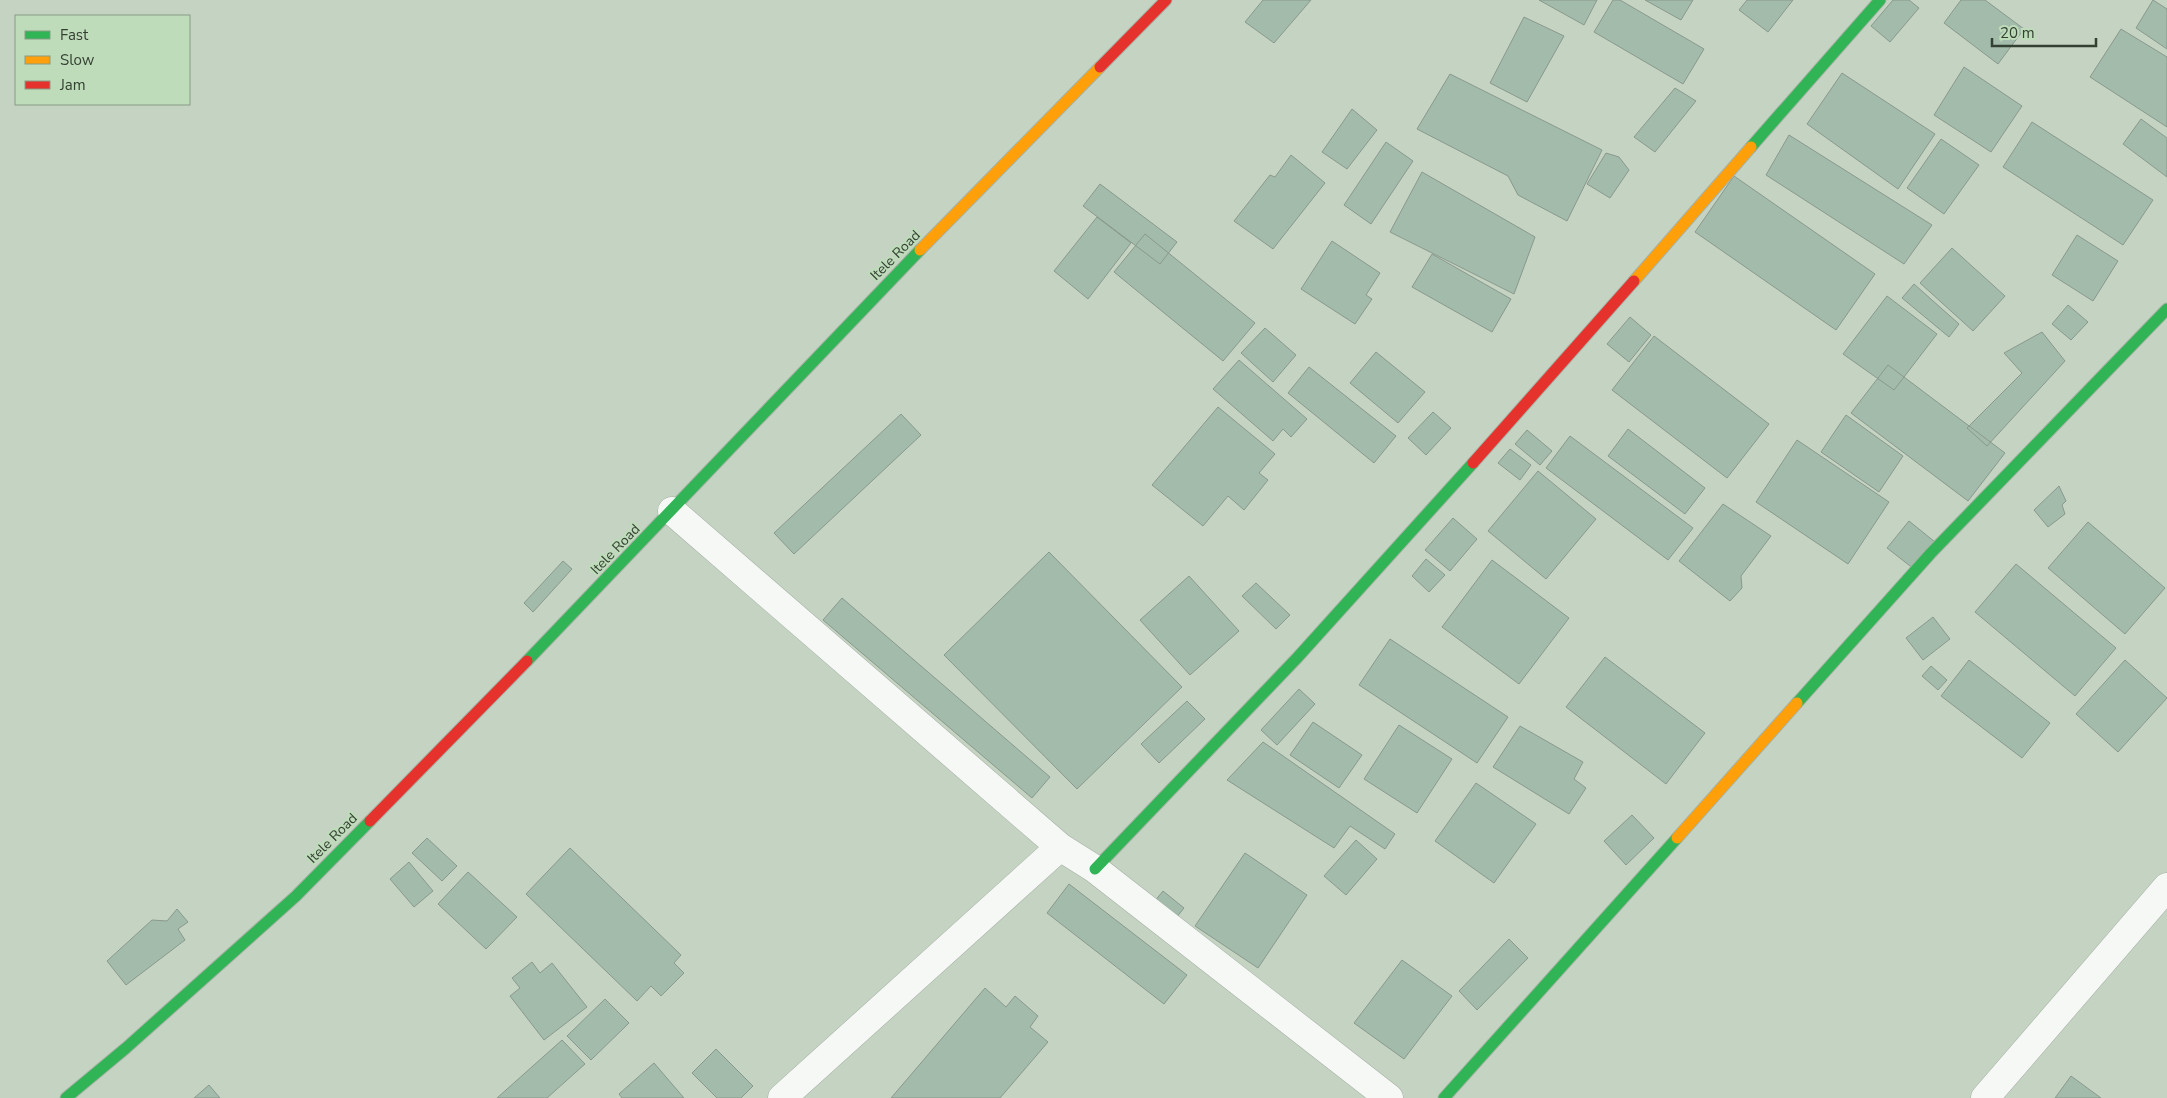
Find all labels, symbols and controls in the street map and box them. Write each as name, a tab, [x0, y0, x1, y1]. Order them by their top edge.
legend	[15, 15, 190, 105]
scale bar	[1992, 15, 2096, 47]
text: 20 m	[2000, 23, 2035, 43]
text: Fast	[60, 25, 89, 45]
text: Slow	[60, 50, 95, 70]
text: Jam	[59, 75, 86, 95]
street label: Itele Road	[866, 226, 925, 285]
street label: Itele Road	[586, 520, 644, 579]
street label: Itele Road	[303, 809, 362, 868]

